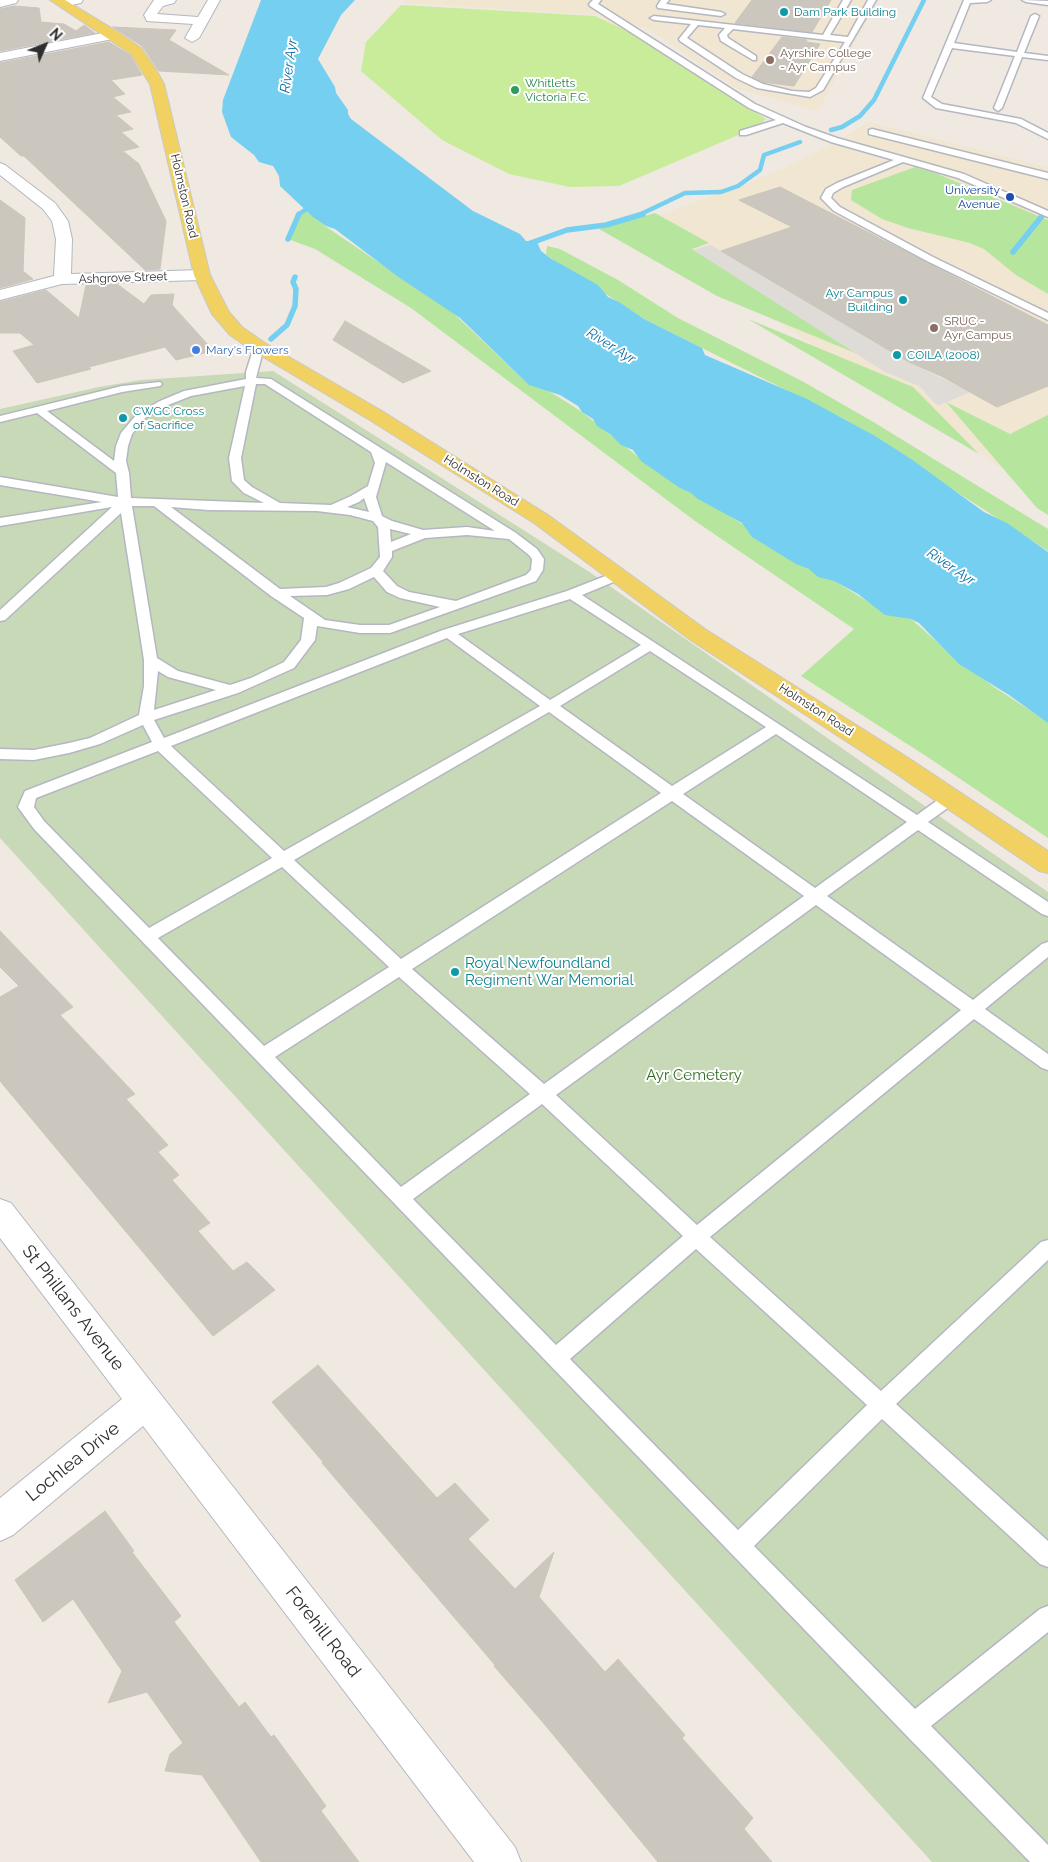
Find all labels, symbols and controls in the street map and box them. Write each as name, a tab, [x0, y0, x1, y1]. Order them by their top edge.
place label: Dam Park Building	[794, 5, 896, 19]
marker: Dam Park Building	[778, 6, 790, 18]
north arrow	[20, 20, 70, 70]
text: N	[46, 25, 65, 44]
water label: River Ayr	[277, 38, 301, 94]
place label: Ayrshire College - Ayr Campus	[780, 46, 871, 74]
marker: Ayrshire College - Ayr Campus	[764, 54, 776, 66]
place label: Whitletts Victoria F.C.	[525, 76, 588, 104]
marker: Whitletts Victoria F.C.	[509, 84, 521, 96]
street label: Holmston Road	[167, 153, 201, 239]
place label: University Avenue	[945, 183, 1000, 211]
marker: University Avenue	[1004, 191, 1016, 203]
street label: Ashgrove Street	[78, 269, 168, 287]
place label: Ayr Campus Building	[825, 286, 893, 314]
marker: Ayr Campus Building	[897, 294, 909, 306]
place label: SRUC - Ayr Campus	[944, 314, 1012, 342]
marker: SRUC - Ayr Campus	[928, 322, 940, 334]
water label: River Ayr	[583, 324, 639, 368]
place label: Mary's Flowers	[206, 343, 289, 357]
marker: Mary's Flowers	[190, 344, 202, 356]
place label: COILA (2008)	[907, 348, 980, 362]
marker: COILA (2008)	[891, 349, 903, 361]
place label: CWGC Cross of Sacrifice	[133, 404, 204, 432]
marker: CWGC Cross of Sacrifice	[117, 412, 129, 424]
street label: Holmston Road	[441, 452, 521, 510]
water label: River Ayr	[924, 545, 978, 589]
street label: Holmston Road	[776, 681, 856, 739]
place label: Royal Newfoundland Regiment War Memorial	[465, 954, 634, 989]
marker: Royal Newfoundland Regiment War Memorial	[449, 966, 461, 978]
park label: Ayr Cemetery	[646, 1066, 742, 1084]
street label: St Phillans Avenue	[17, 1241, 129, 1375]
street label: Lochlea Drive	[22, 1418, 124, 1506]
street label: Forehill Road	[281, 1582, 365, 1682]

